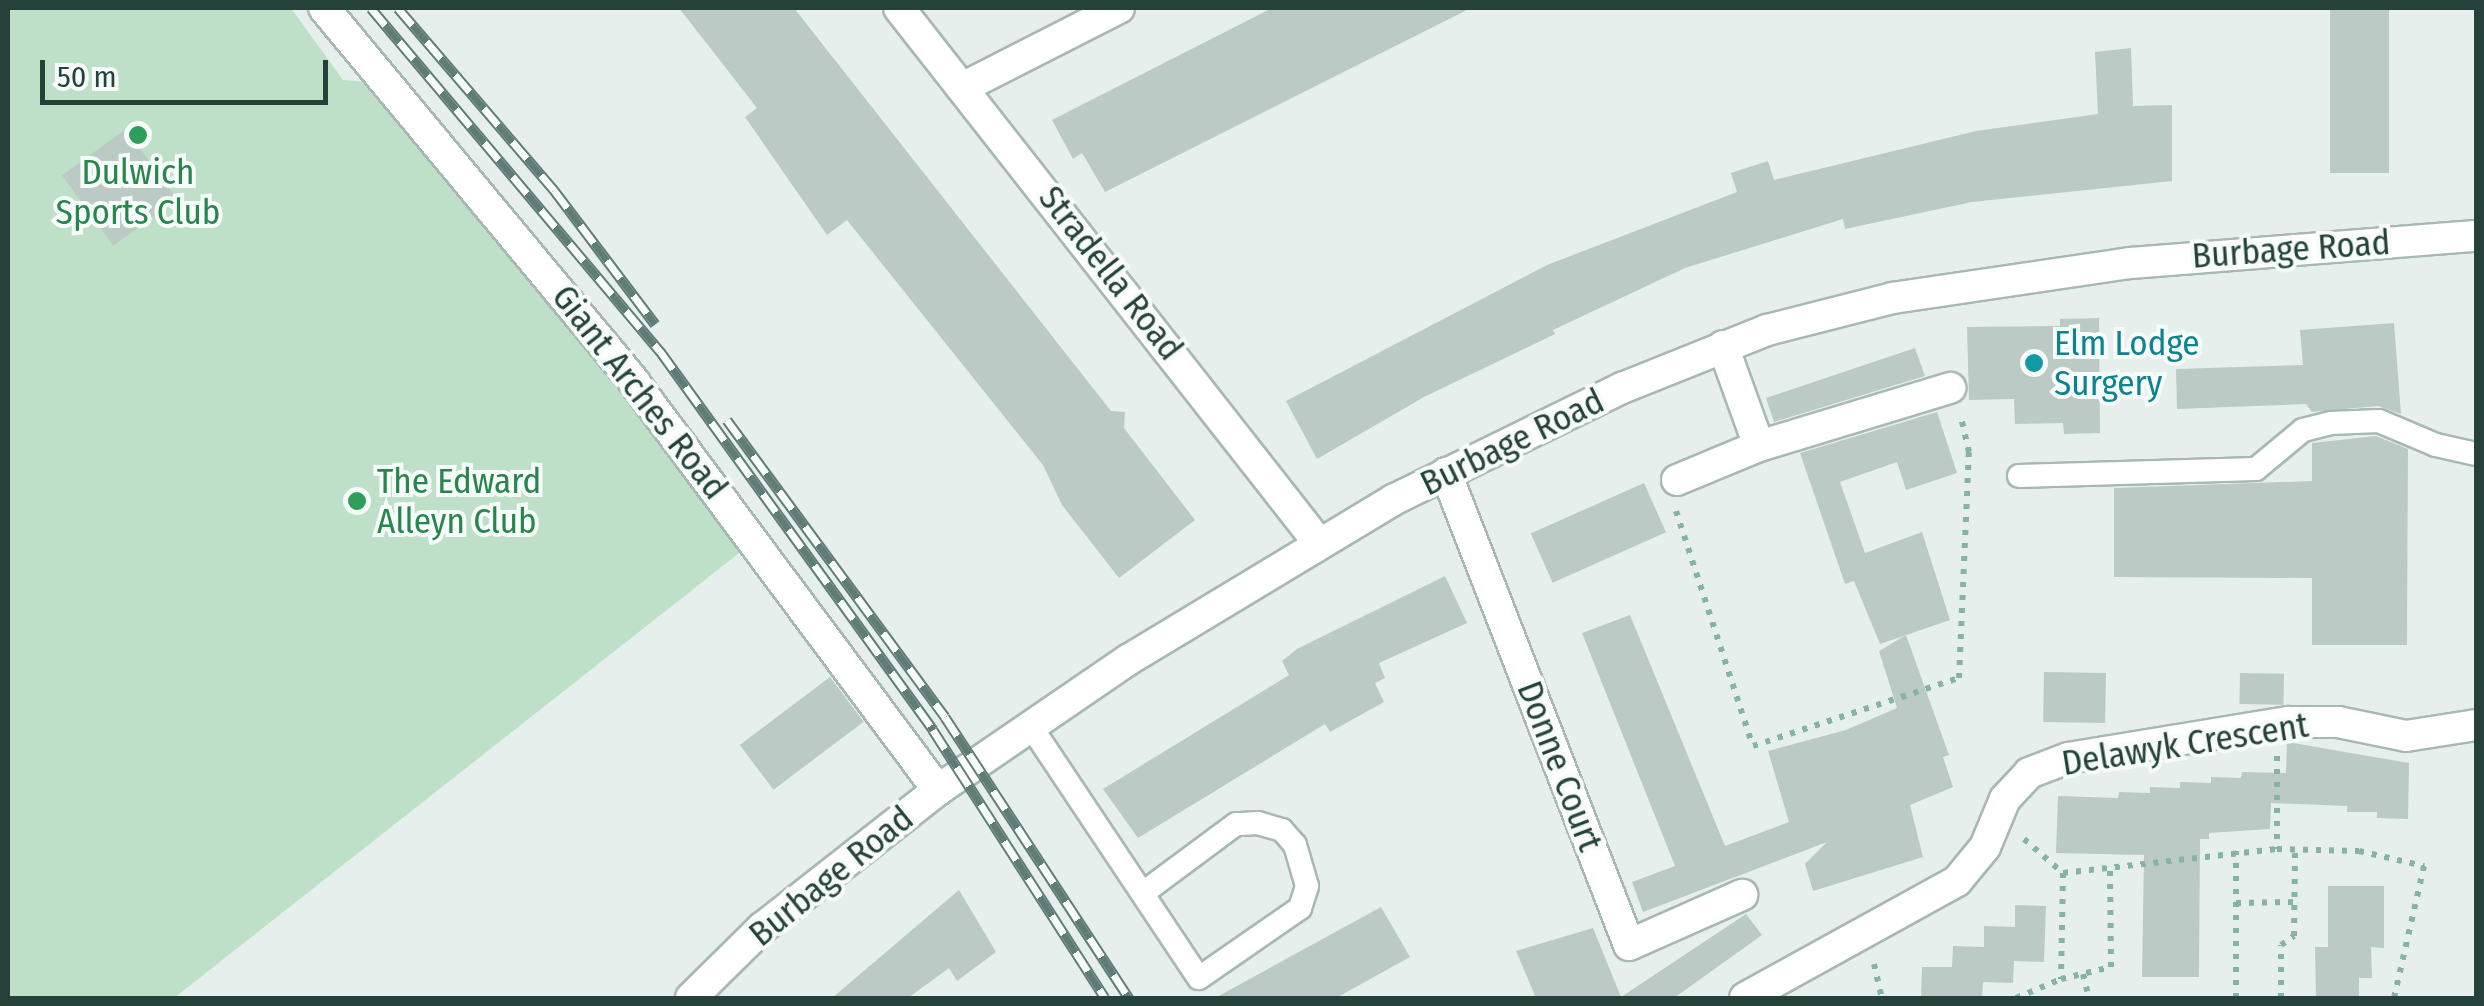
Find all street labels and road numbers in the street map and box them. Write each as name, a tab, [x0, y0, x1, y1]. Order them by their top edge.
street label: Stradella Road	[1030, 178, 1192, 368]
street label: Burbage Road	[2190, 221, 2392, 277]
street label: Giant Arches Road	[543, 277, 737, 507]
street label: Burbage Road	[1413, 380, 1611, 504]
street label: Donne Court	[1508, 675, 1612, 857]
street label: Delawyk Crescent	[2059, 704, 2311, 784]
street label: Burbage Road	[741, 797, 921, 955]

